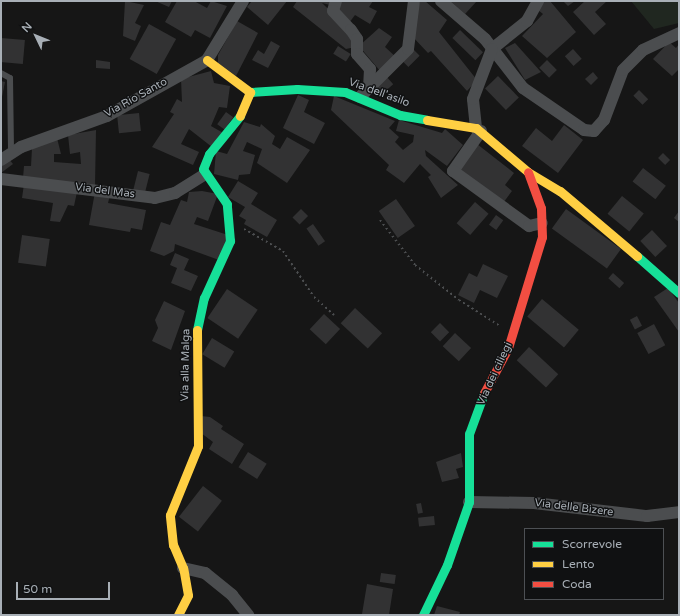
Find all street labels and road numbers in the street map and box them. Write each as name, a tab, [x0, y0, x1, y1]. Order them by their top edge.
street label: Via Rio Santo	[102, 75, 170, 121]
street label: Via dell'asilo	[347, 76, 411, 110]
street label: Via del Mas	[74, 181, 136, 201]
street label: Via alla Malga	[179, 329, 193, 401]
street label: Via dei ciliegi	[475, 340, 515, 408]
street label: Via delle Bìzere	[534, 497, 614, 519]

